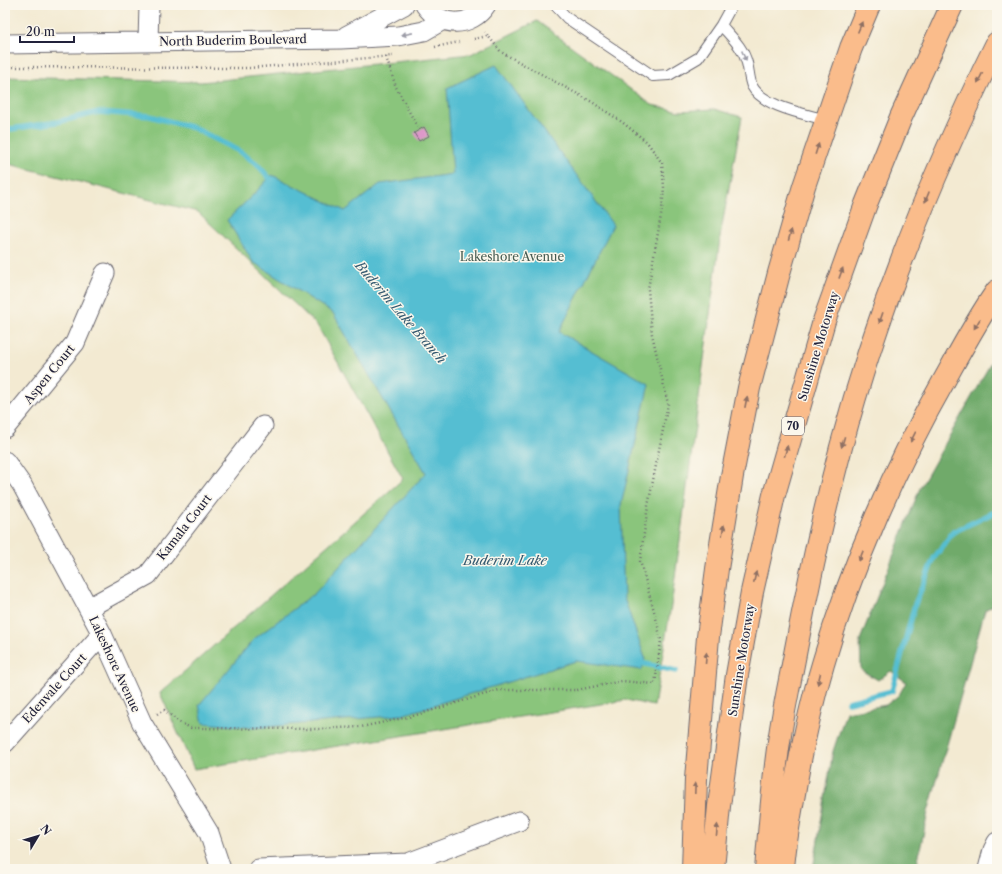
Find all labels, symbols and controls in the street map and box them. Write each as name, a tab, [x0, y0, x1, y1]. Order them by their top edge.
scale bar	[20, 18, 74, 44]
one-way arrow	[858, 20, 864, 32]
text: 20 m	[26, 24, 55, 39]
street label: North Buderim Boulevard	[159, 31, 308, 49]
one-way arrow	[401, 32, 413, 38]
one-way arrow	[741, 50, 748, 62]
one-way arrow	[977, 72, 983, 83]
one-way arrow	[814, 143, 820, 155]
one-way arrow	[924, 191, 930, 202]
one-way arrow	[787, 229, 793, 241]
park label: Lakeshore Avenue	[460, 249, 565, 264]
water label: Buderim Lake Branch	[351, 257, 450, 367]
one-way arrow	[839, 267, 845, 279]
street label: Sunshine Motorway	[794, 289, 842, 403]
one-way arrow	[878, 313, 884, 325]
one-way arrow	[973, 318, 980, 330]
street label: Aspen Court	[20, 341, 78, 408]
one-way arrow	[744, 396, 750, 408]
road number: 70	[782, 417, 804, 435]
one-way arrow	[910, 432, 916, 443]
one-way arrow	[839, 436, 845, 449]
one-way arrow	[783, 445, 789, 457]
street label: Kamala Court	[154, 491, 215, 563]
one-way arrow	[720, 524, 726, 536]
one-way arrow	[857, 551, 863, 563]
water label: Buderim Lake	[462, 552, 548, 568]
one-way arrow	[753, 571, 759, 583]
street label: Sunshine Motorway	[725, 602, 757, 718]
street label: Lakeshore Avenue	[86, 613, 144, 715]
street label: Edenvale Court	[19, 649, 90, 726]
one-way arrow	[702, 652, 709, 665]
one-way arrow	[815, 673, 821, 685]
one-way arrow	[692, 781, 698, 794]
north arrow	[18, 816, 58, 856]
text: N	[37, 822, 55, 838]
one-way arrow	[713, 824, 720, 836]

